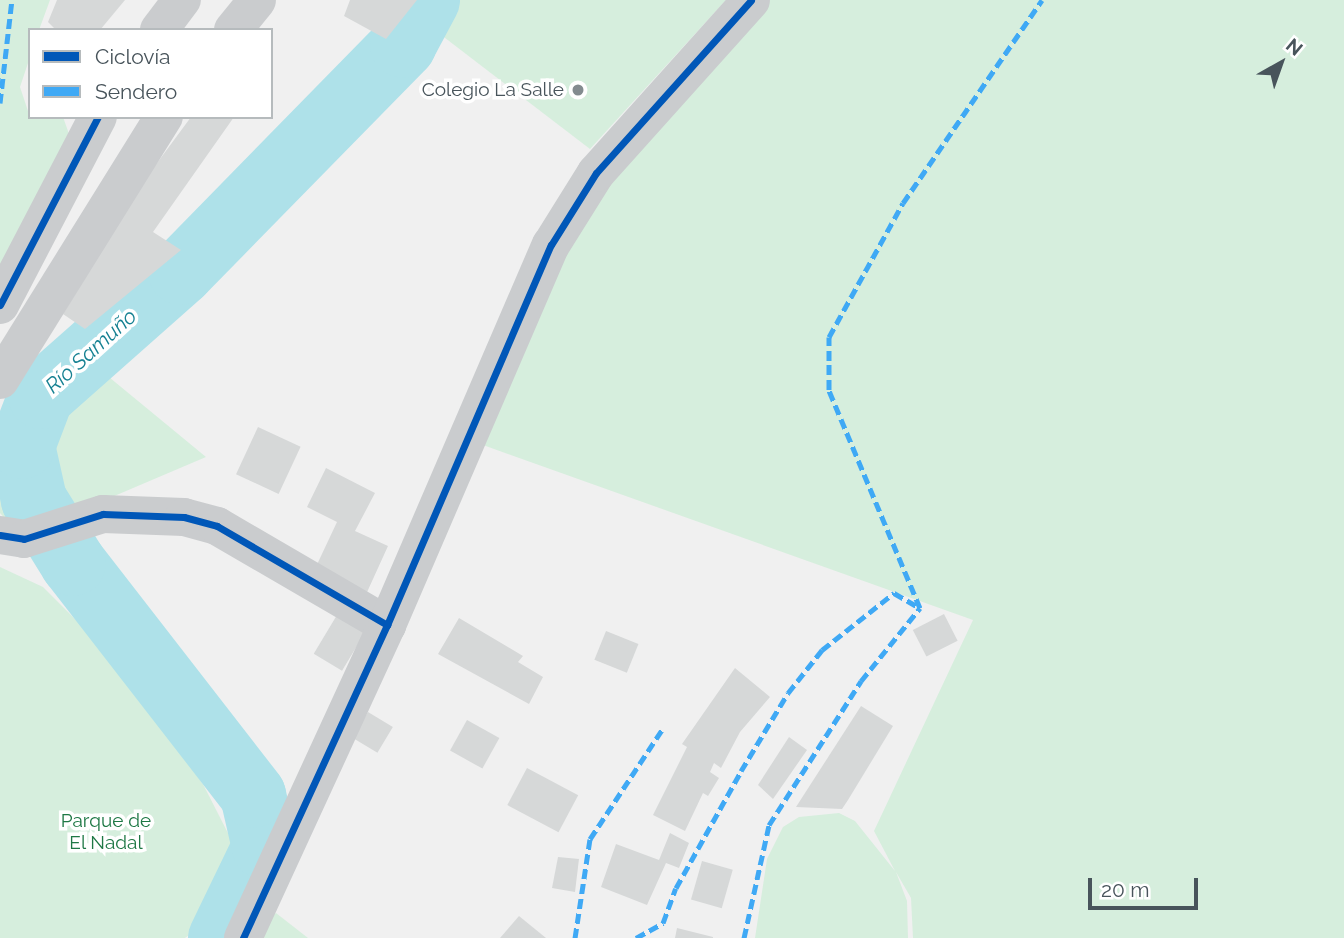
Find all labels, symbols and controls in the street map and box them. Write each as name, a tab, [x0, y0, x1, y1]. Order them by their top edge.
legend	[28, 28, 273, 119]
north arrow	[1246, 28, 1316, 98]
text: N	[1282, 34, 1307, 60]
text: Ciclovía	[95, 44, 171, 69]
text: Sendero	[95, 79, 177, 104]
place label: Colegio La Salle	[422, 79, 564, 101]
marker: Colegio La Salle	[570, 82, 586, 98]
water label: Río Samuño	[40, 304, 142, 398]
park label: Parque de El Nadal	[61, 810, 151, 854]
scale bar	[1092, 864, 1202, 908]
text: 20 m	[1101, 877, 1149, 902]

